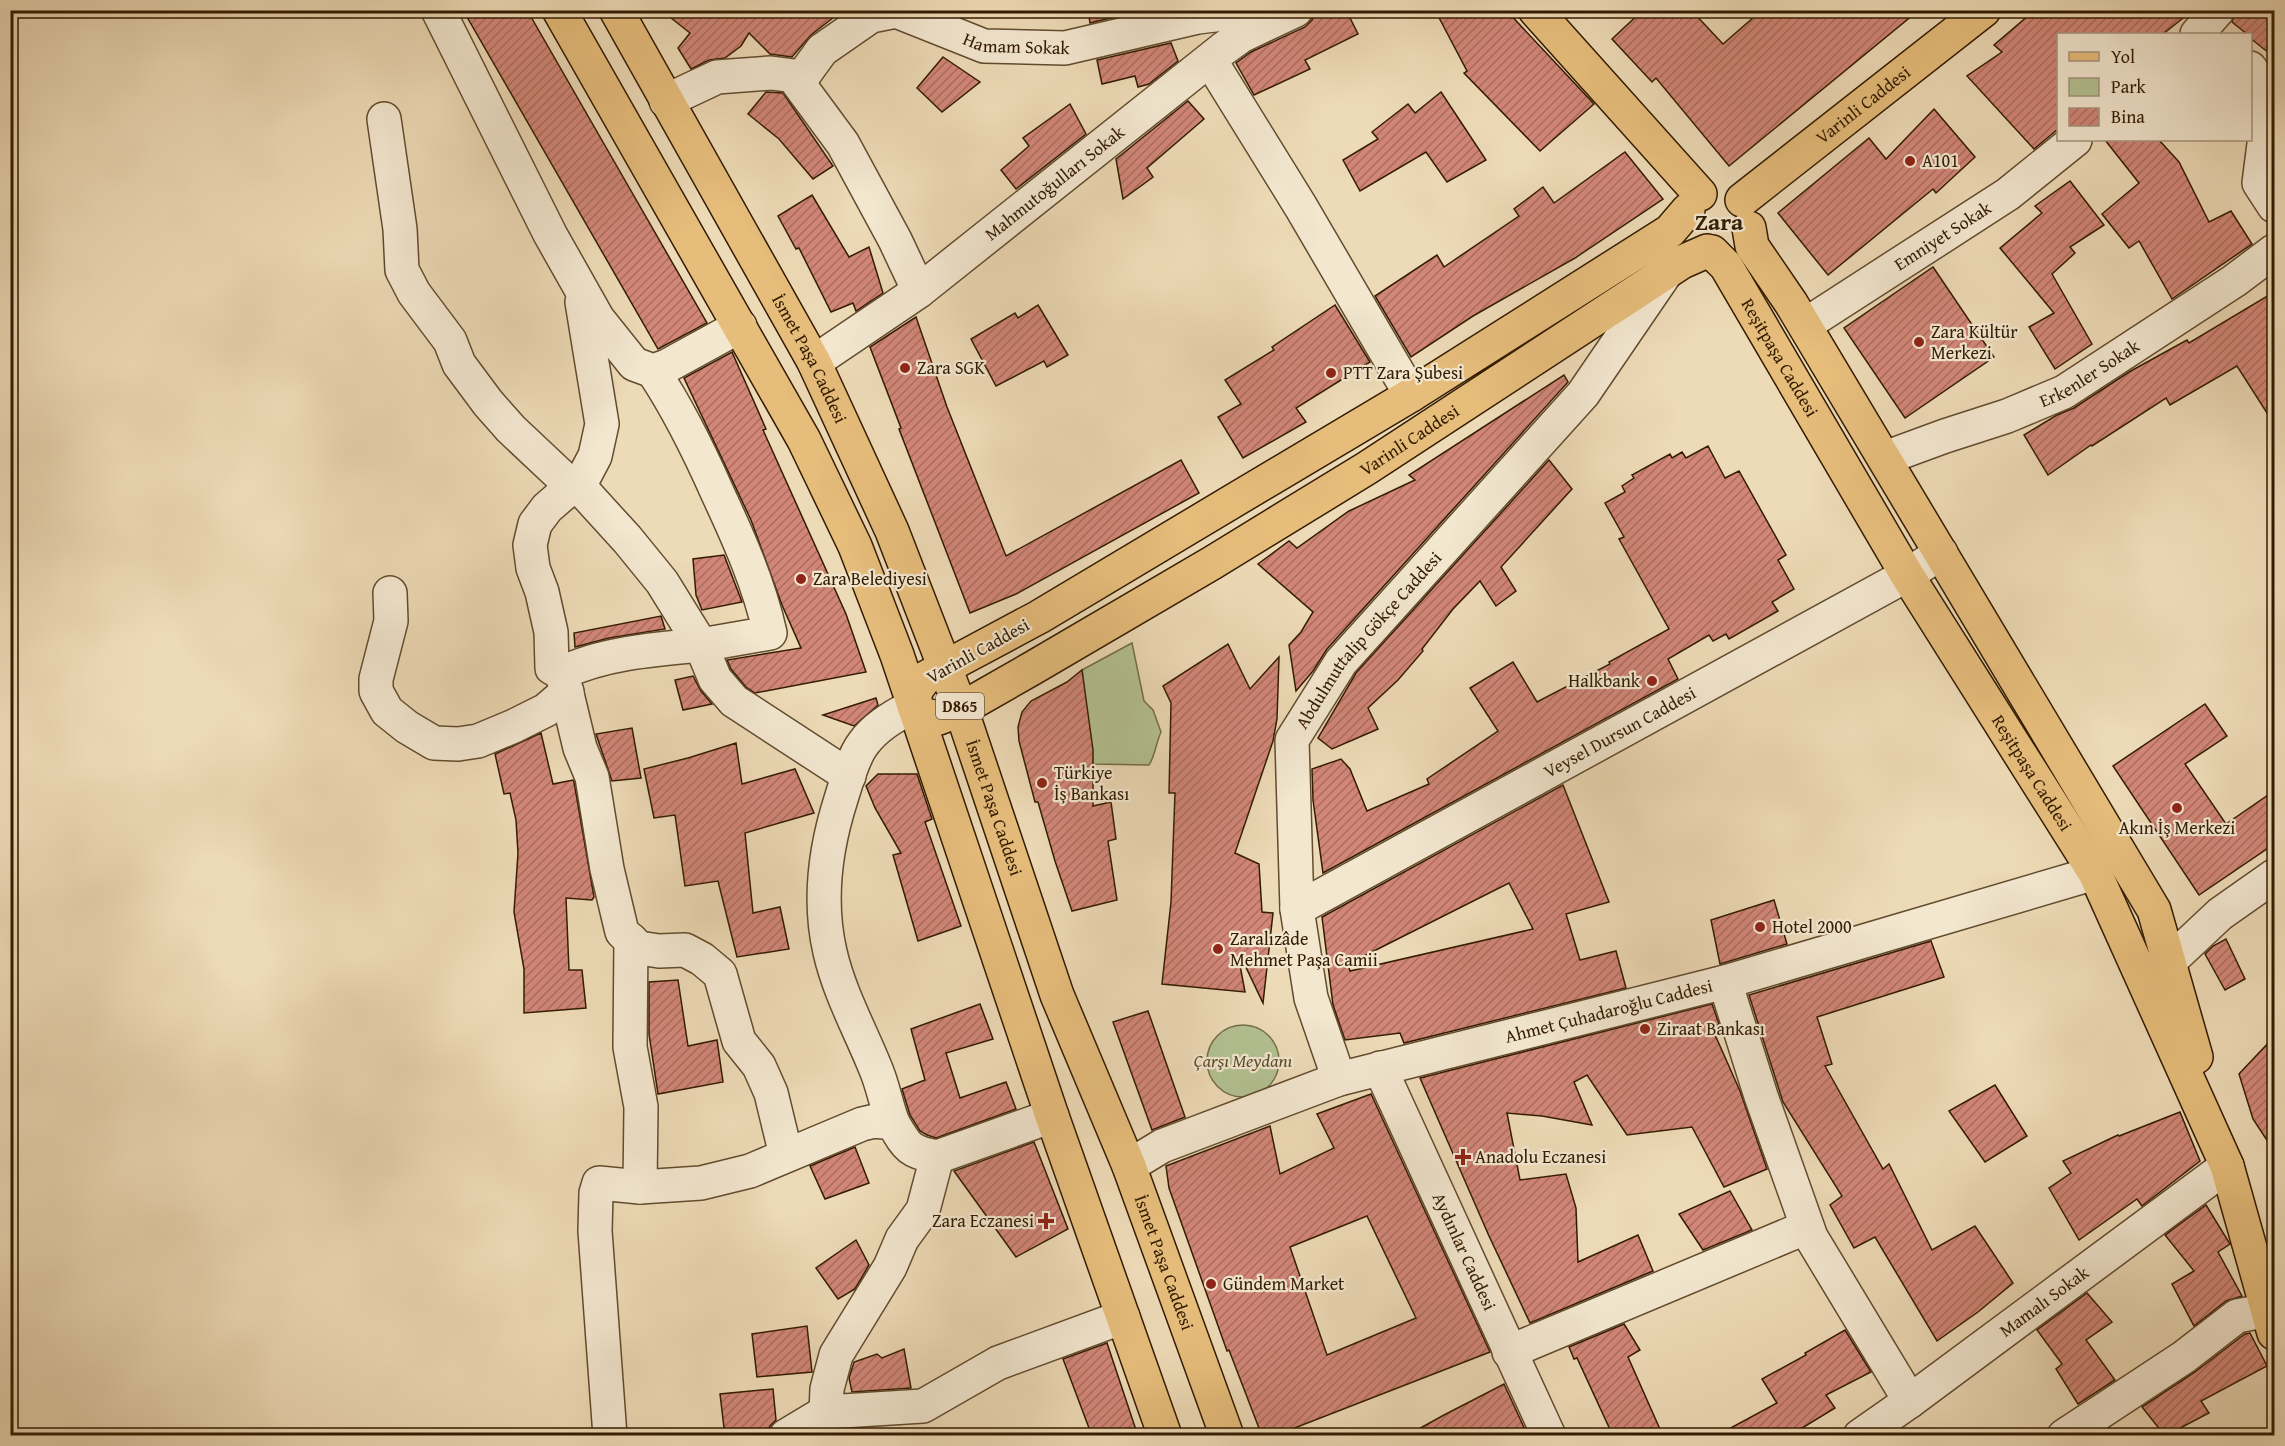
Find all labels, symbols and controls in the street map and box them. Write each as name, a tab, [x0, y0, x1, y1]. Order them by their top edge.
street label: Hamam Sokak	[959, 25, 1071, 61]
legend	[2057, 33, 2252, 141]
text: Yol	[2111, 43, 2135, 70]
street label: Varinli Caddesi	[1810, 59, 1916, 150]
text: Park	[2111, 73, 2147, 100]
text: Bina	[2111, 103, 2145, 130]
street label: Mahmutoğulları Sokak	[979, 118, 1131, 247]
place label: A101	[1922, 147, 1959, 174]
marker: A101	[1903, 154, 1917, 168]
street label: Emniyet Sokak	[1889, 194, 1997, 277]
district label: Zara	[1695, 204, 1744, 239]
street label: İsmet Paşa Caddesi	[765, 289, 854, 428]
street label: Reşitpaşa Caddesi	[1735, 293, 1825, 422]
place label: Zara Kültür Merkezi	[1931, 318, 2018, 366]
street label: Erkenler Sokak	[2035, 332, 2145, 414]
marker: Zara Kültür Merkezi	[1912, 335, 1926, 349]
place label: Zara SGK	[917, 354, 985, 381]
place label: PTT Zara Şubesi	[1343, 359, 1463, 386]
marker: Zara SGK	[898, 361, 912, 375]
marker: PTT Zara Şubesi	[1324, 366, 1338, 380]
street label: Varinli Caddesi	[1354, 397, 1464, 482]
street label: Abdulmuttalip Gökçe Caddesi	[1288, 545, 1448, 734]
place label: Zara Belediyesi	[813, 565, 927, 592]
marker: Zara Belediyesi	[794, 572, 808, 586]
street label: Varinli Caddesi	[921, 611, 1034, 690]
place label: Halkbank	[1568, 667, 1641, 694]
marker: Halkbank	[1645, 674, 1659, 688]
street label: Veysel Dursun Caddesi	[1538, 679, 1701, 785]
road number: D865	[936, 693, 984, 719]
street label: Reşitpaşa Caddesi	[1985, 709, 2079, 836]
street label: İsmet Paşa Caddesi	[959, 736, 1030, 879]
place label: Türkiye İş Bankası	[1054, 759, 1129, 807]
marker: Türkiye İş Bankası	[1035, 776, 1049, 790]
marker: Akın İş Merkezi	[2170, 801, 2184, 815]
place label: Akın İş Merkezi	[2119, 814, 2235, 841]
place label: Hotel 2000	[1772, 913, 1852, 940]
marker: Hotel 2000	[1753, 920, 1767, 934]
place label: Zaralızâde Mehmet Paşa Camii	[1230, 925, 1378, 973]
marker: Zaralızâde Mehmet Paşa Camii	[1211, 942, 1225, 956]
street label: Ahmet Çuhadaroğlu Caddesi	[1502, 972, 1715, 1050]
place label: Ziraat Bankası	[1657, 1015, 1765, 1042]
marker: Ziraat Bankası	[1638, 1022, 1652, 1036]
park label: Çarşı Meydanı	[1194, 1047, 1293, 1074]
place label: Anadolu Eczanesi	[1475, 1143, 1606, 1170]
marker: Anadolu Eczanesi	[1456, 1150, 1470, 1164]
street label: Aydınlar Caddesi	[1426, 1188, 1504, 1315]
street label: İsmet Paşa Caddesi	[1128, 1191, 1202, 1334]
place label: Zara Eczanesi	[932, 1207, 1034, 1234]
marker: Zara Eczanesi	[1039, 1214, 1053, 1228]
street label: Mamalı Sokak	[1993, 1258, 2095, 1343]
place label: Gündem Market	[1223, 1270, 1345, 1297]
marker: Gündem Market	[1204, 1277, 1218, 1291]

